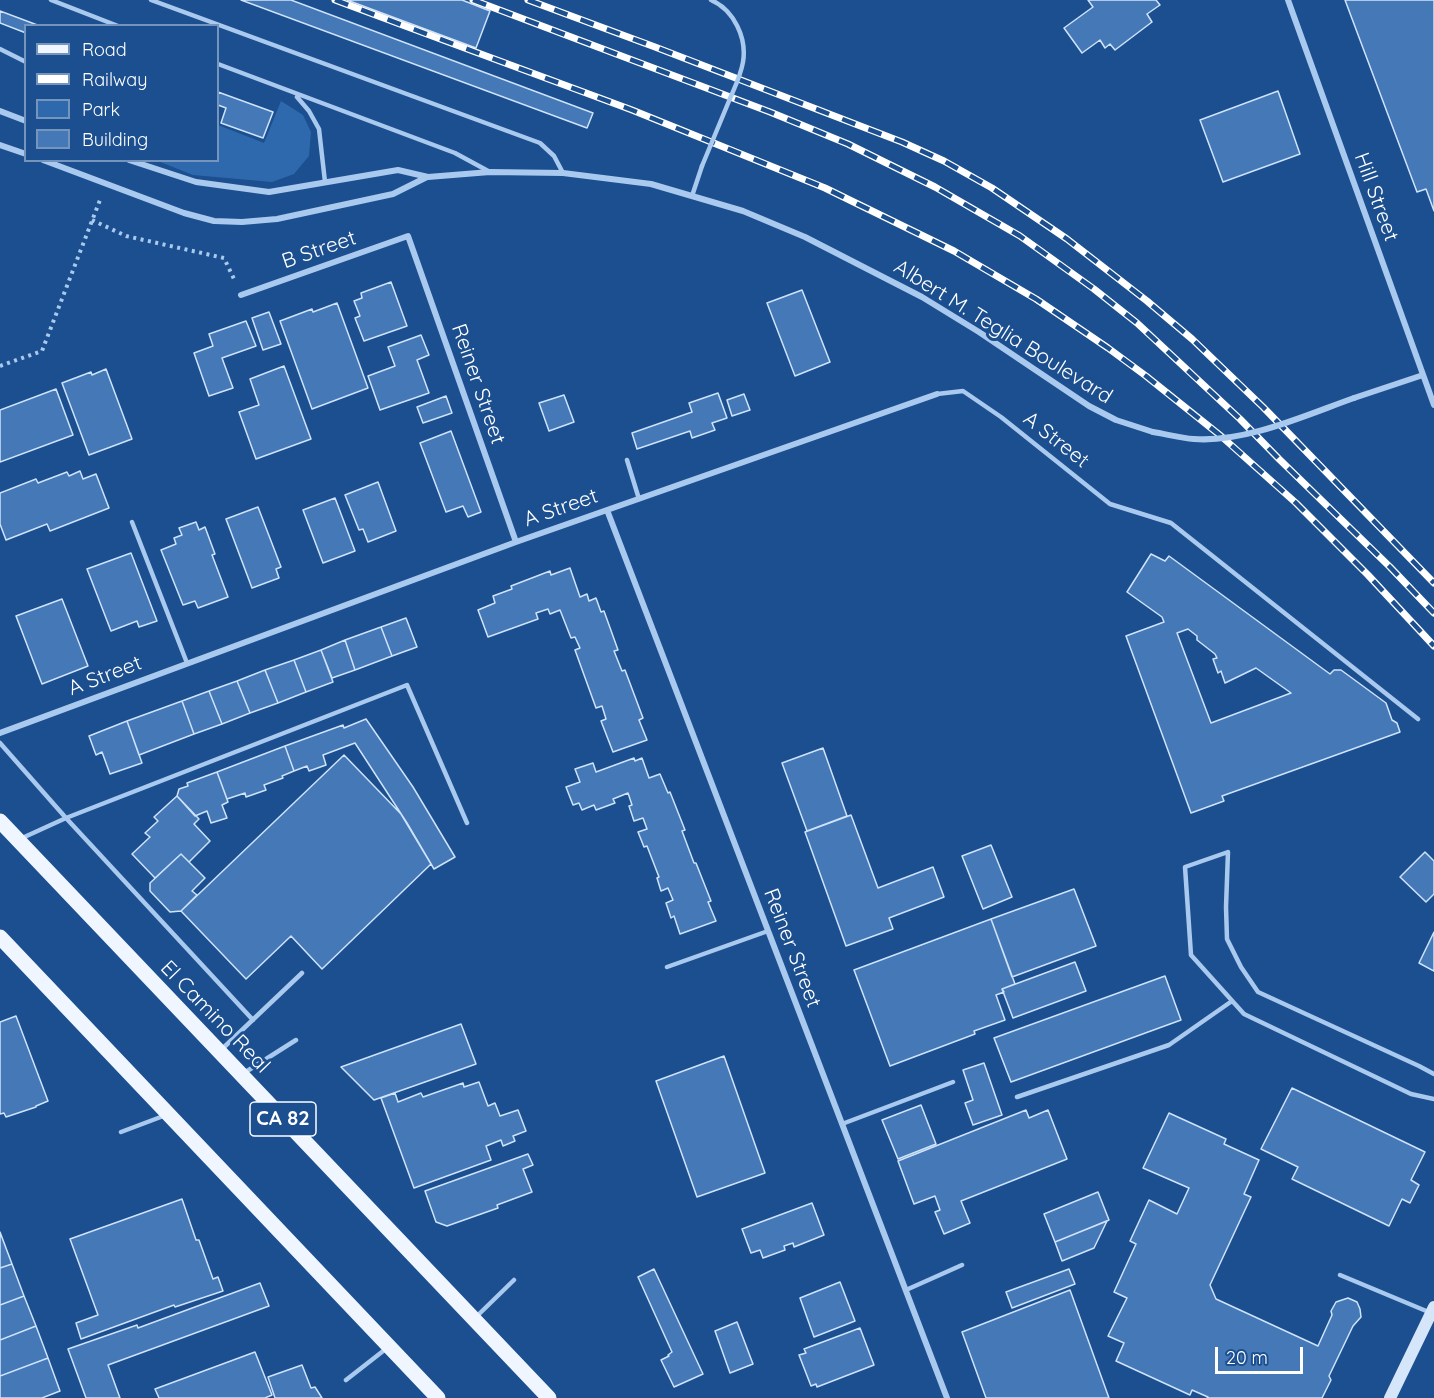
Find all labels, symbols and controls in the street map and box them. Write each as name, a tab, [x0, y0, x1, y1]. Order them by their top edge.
legend	[24, 24, 219, 162]
text: Road	[82, 38, 127, 61]
text: Railway	[82, 68, 148, 91]
text: Park	[82, 98, 120, 121]
text: Building	[82, 128, 148, 151]
street label: Hill Street	[1348, 149, 1404, 245]
street label: B Street	[279, 226, 359, 274]
street label: Albert M. Teglia Boulevard	[889, 254, 1117, 410]
street label: Reiner Street	[446, 321, 510, 447]
street label: A Street	[1018, 406, 1094, 474]
street label: A Street	[521, 484, 601, 532]
street label: A Street	[65, 650, 145, 702]
street label: Reiner Street	[758, 885, 826, 1011]
street label: El Camino Real	[155, 956, 275, 1078]
road number: CA 82	[250, 1102, 316, 1136]
scale bar	[1218, 1335, 1306, 1373]
text: 20 m	[1226, 1346, 1268, 1369]

